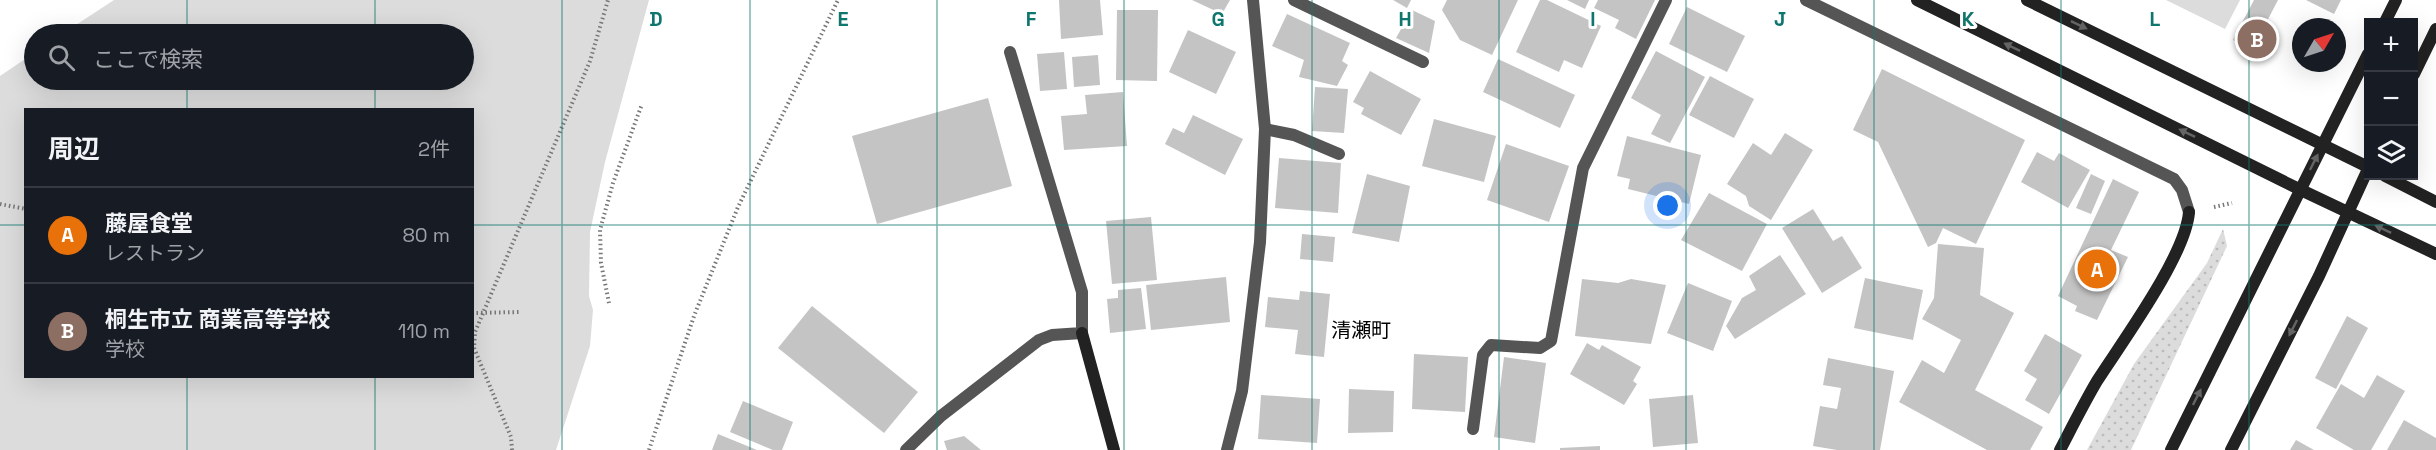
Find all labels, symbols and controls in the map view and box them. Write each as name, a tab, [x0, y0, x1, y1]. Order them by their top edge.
text: D	[649, 6, 663, 32]
text: E	[837, 6, 849, 32]
text: F	[1026, 6, 1037, 32]
text: G	[1211, 6, 1225, 32]
text: H	[1398, 6, 1412, 32]
text: I	[1590, 6, 1596, 32]
text: J	[1774, 6, 1786, 32]
text: K	[1962, 6, 1975, 32]
text: L	[2150, 6, 2161, 32]
pin: B	[2238, 16, 2276, 62]
north arrow	[2292, 18, 2346, 72]
map controls	[2364, 18, 2418, 180]
button: +	[2364, 18, 2418, 72]
one-way arrow	[2071, 21, 2088, 30]
search box	[24, 24, 474, 90]
icon: search	[45, 41, 78, 74]
one-way arrow	[2003, 42, 2021, 52]
text: ここで検索	[93, 45, 203, 73]
button: −	[2364, 72, 2418, 126]
button: layers	[2364, 126, 2418, 180]
one-way arrow	[2178, 128, 2196, 138]
text: 周辺	[48, 132, 100, 166]
text: 2件	[418, 136, 450, 162]
one-way arrow	[2310, 154, 2319, 171]
your location	[1653, 191, 1682, 220]
text: 藤屋食堂	[105, 209, 193, 237]
text: A	[61, 222, 74, 248]
text: 80 m	[402, 222, 450, 248]
one-way arrow	[2375, 224, 2392, 233]
text: レストラン	[105, 240, 205, 266]
pin: A	[2078, 246, 2116, 292]
text: 桐生市立 商業高等学校	[105, 305, 331, 333]
district label: 清瀬町	[1331, 317, 1391, 343]
text: B	[61, 318, 74, 344]
text: 110 m	[398, 318, 450, 344]
one-way arrow	[2288, 320, 2297, 337]
text: 学校	[105, 336, 145, 362]
one-way arrow	[2192, 389, 2201, 406]

